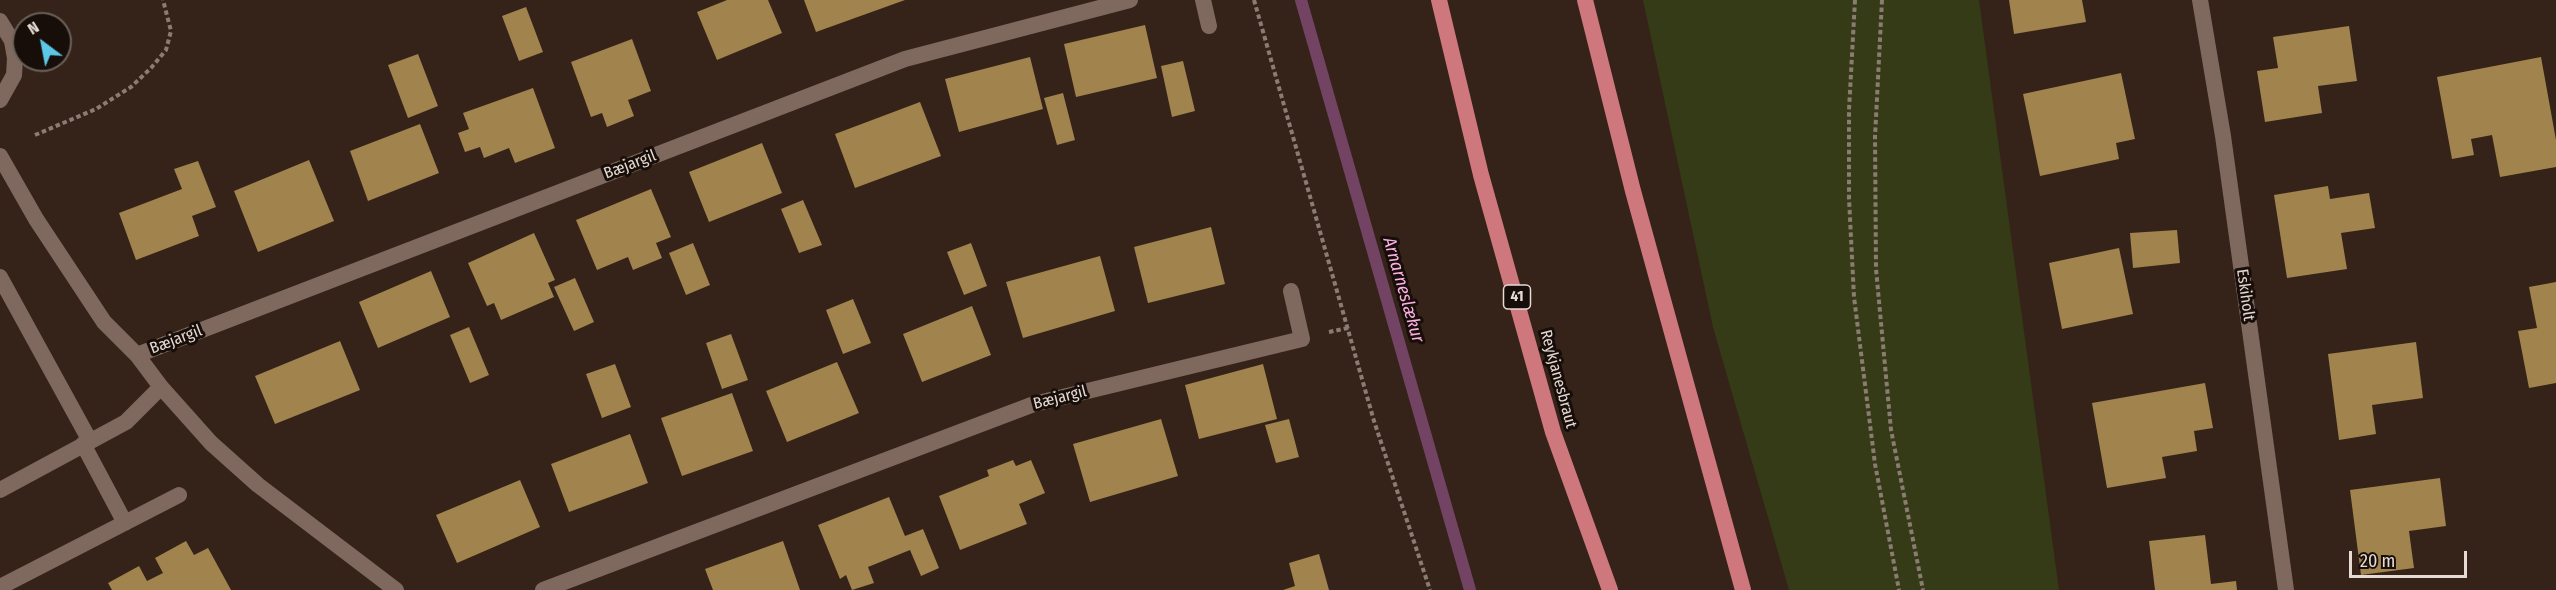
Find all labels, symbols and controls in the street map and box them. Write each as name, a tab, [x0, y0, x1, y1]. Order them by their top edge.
north arrow	[12, 12, 72, 72]
text: N	[24, 17, 42, 39]
street label: Bæjargil	[601, 146, 659, 184]
water label: Arnarneslækur	[1378, 235, 1428, 345]
street label: Eskiholt	[2232, 268, 2258, 322]
road number: 41	[1504, 285, 1530, 309]
street label: Bæjargil	[147, 321, 205, 359]
street label: Reykjanesbraut	[1536, 328, 1580, 430]
street label: Bæjargil	[1031, 382, 1089, 414]
scale bar	[2352, 539, 2470, 577]
text: 20 m	[2360, 550, 2395, 572]

